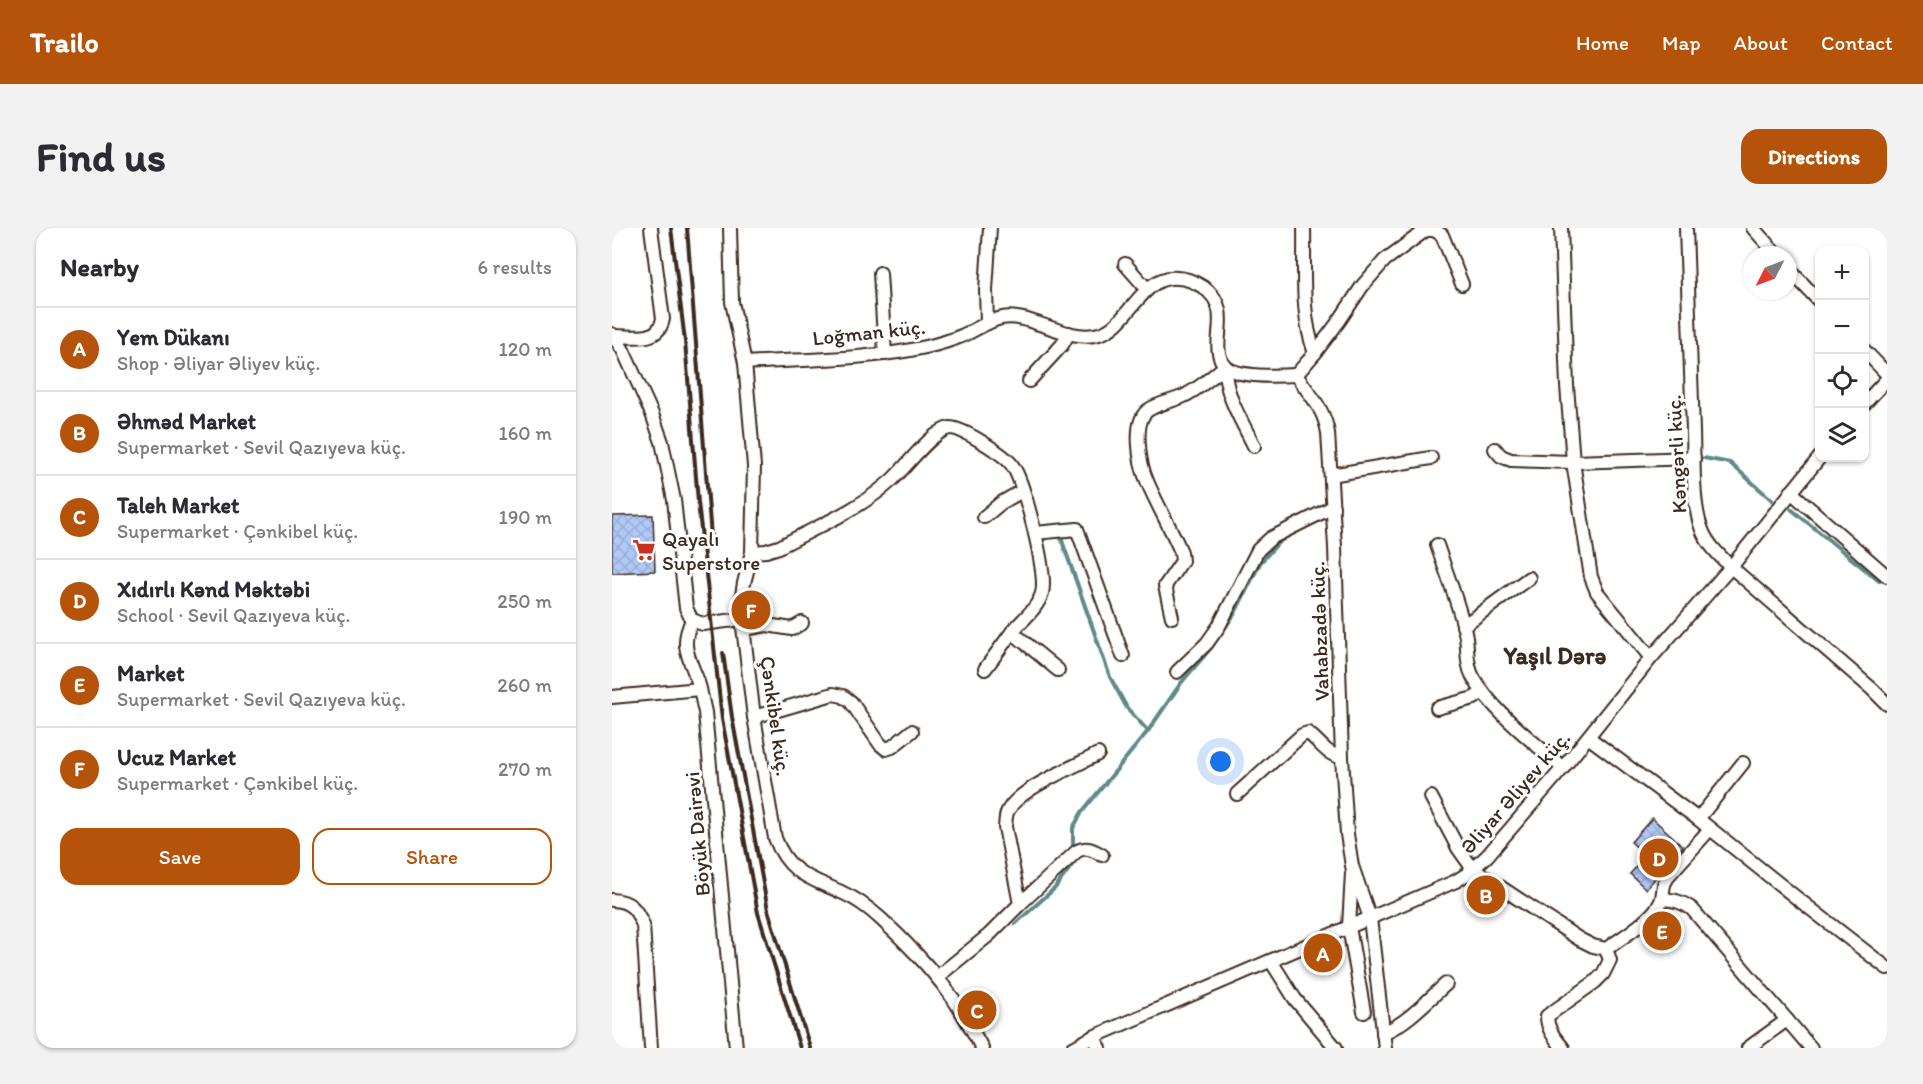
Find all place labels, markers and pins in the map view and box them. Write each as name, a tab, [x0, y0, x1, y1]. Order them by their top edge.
place label: Qayalı Superstore	[662, 526, 760, 575]
supermarket icon: Qayalı Superstore	[631, 537, 657, 563]
pin: F	[732, 588, 770, 632]
pin: D	[1640, 836, 1678, 880]
pin: B	[1466, 872, 1506, 918]
pin: E	[1642, 908, 1682, 954]
pin: A	[1304, 930, 1342, 976]
pin: C	[958, 988, 997, 1032]

